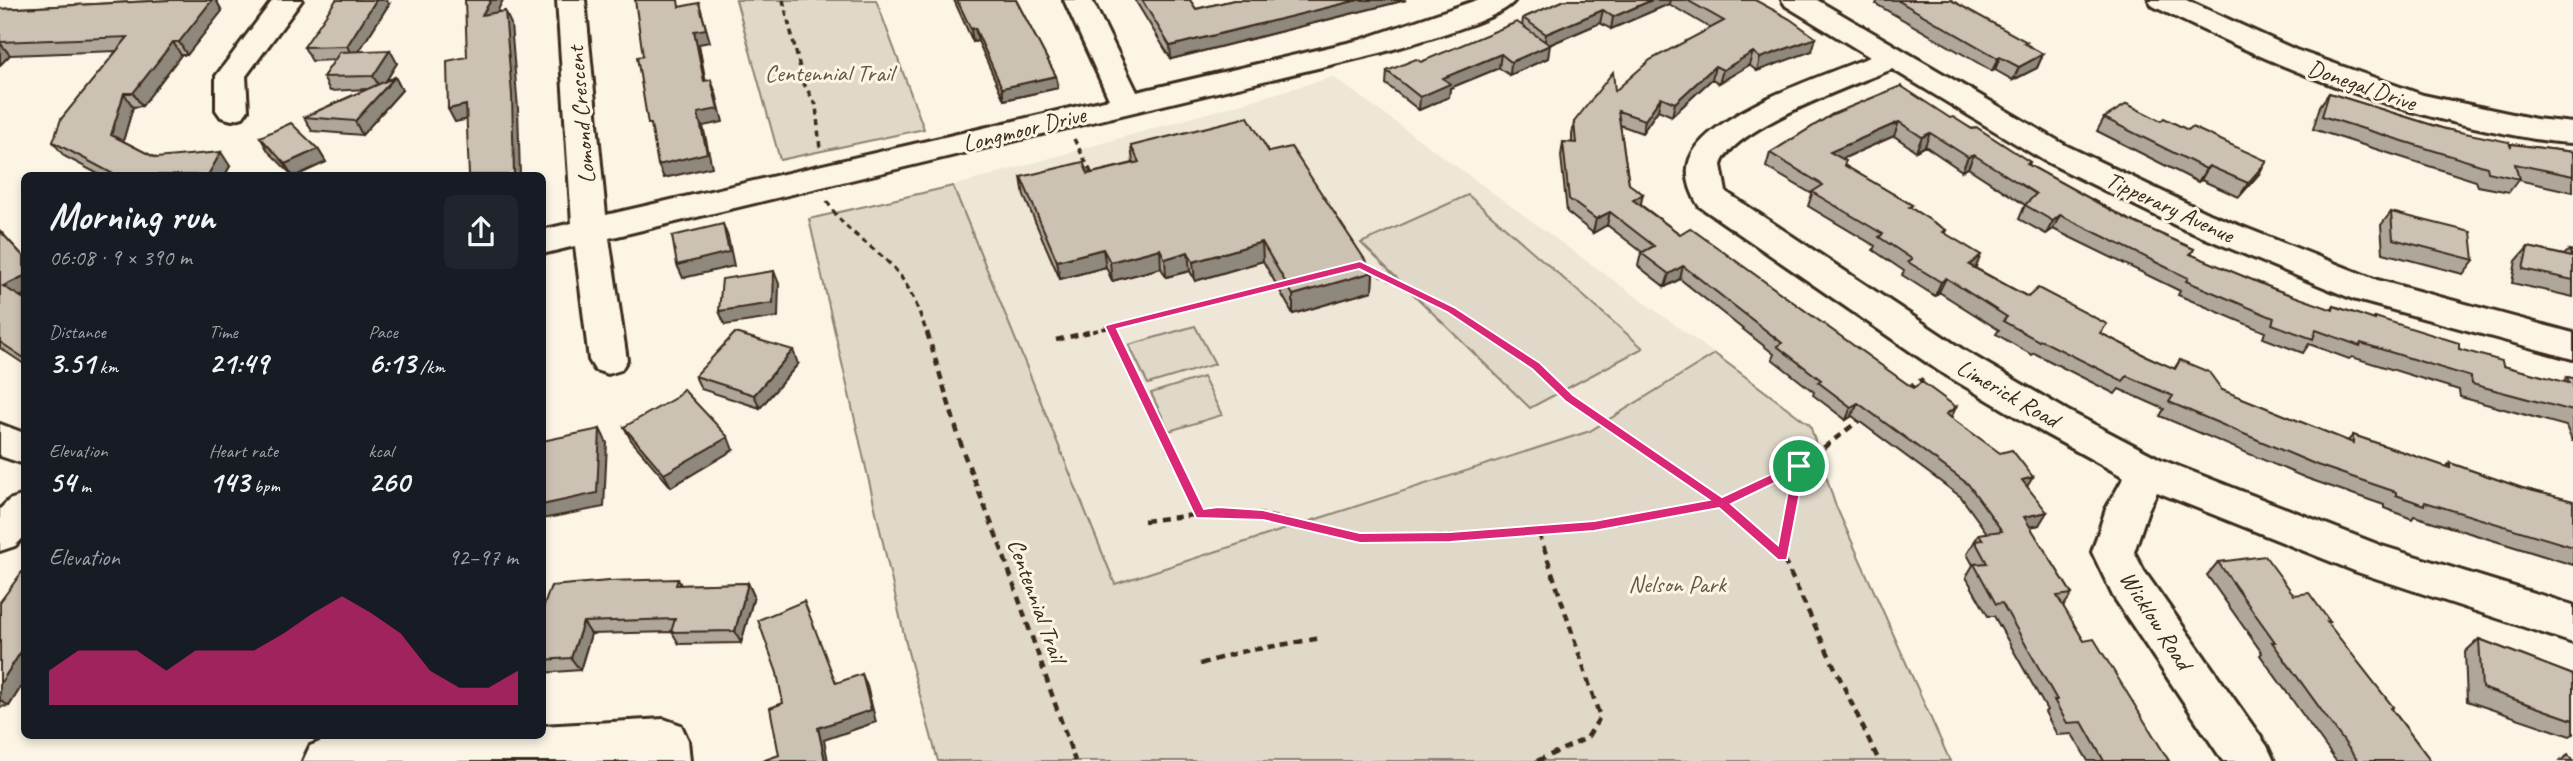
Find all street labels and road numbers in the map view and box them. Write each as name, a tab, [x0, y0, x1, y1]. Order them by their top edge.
street label: Lomond Crescent	[560, 43, 602, 185]
street label: Donegal Drive	[2304, 53, 2422, 118]
street label: Longmoor Drive	[959, 99, 1091, 159]
street label: Tipperary Avenue	[2101, 164, 2241, 251]
street label: Limerick Road	[1952, 352, 2068, 436]
street label: Centennial Trail	[1001, 534, 1074, 669]
street label: Wicklow Road	[2113, 565, 2201, 678]

